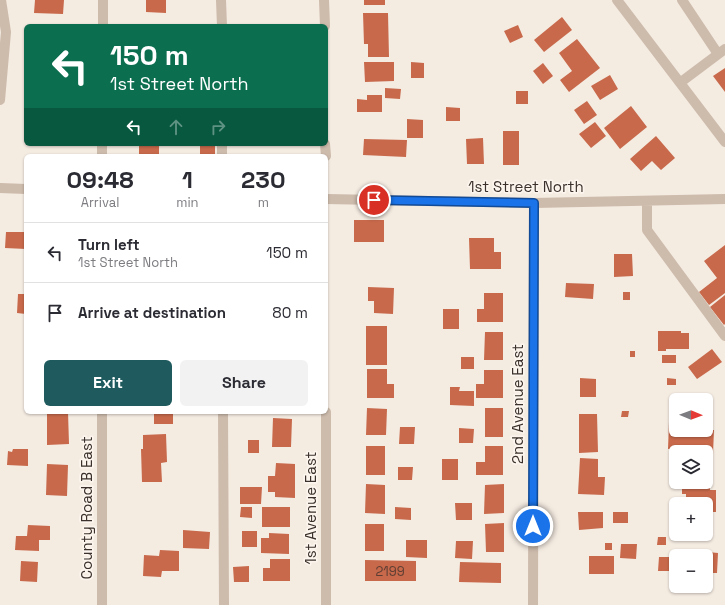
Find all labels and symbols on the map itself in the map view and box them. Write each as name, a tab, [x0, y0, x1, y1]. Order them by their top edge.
street label: 1st Street North	[468, 177, 584, 196]
pin	[357, 183, 391, 217]
street label: 2nd Avenue East	[508, 344, 527, 464]
north arrow	[669, 393, 713, 437]
street label: County Road B East	[77, 436, 96, 580]
street label: 1st Avenue East	[301, 451, 320, 565]
position arrow	[512, 505, 554, 547]
house number: 2199	[375, 563, 405, 580]

